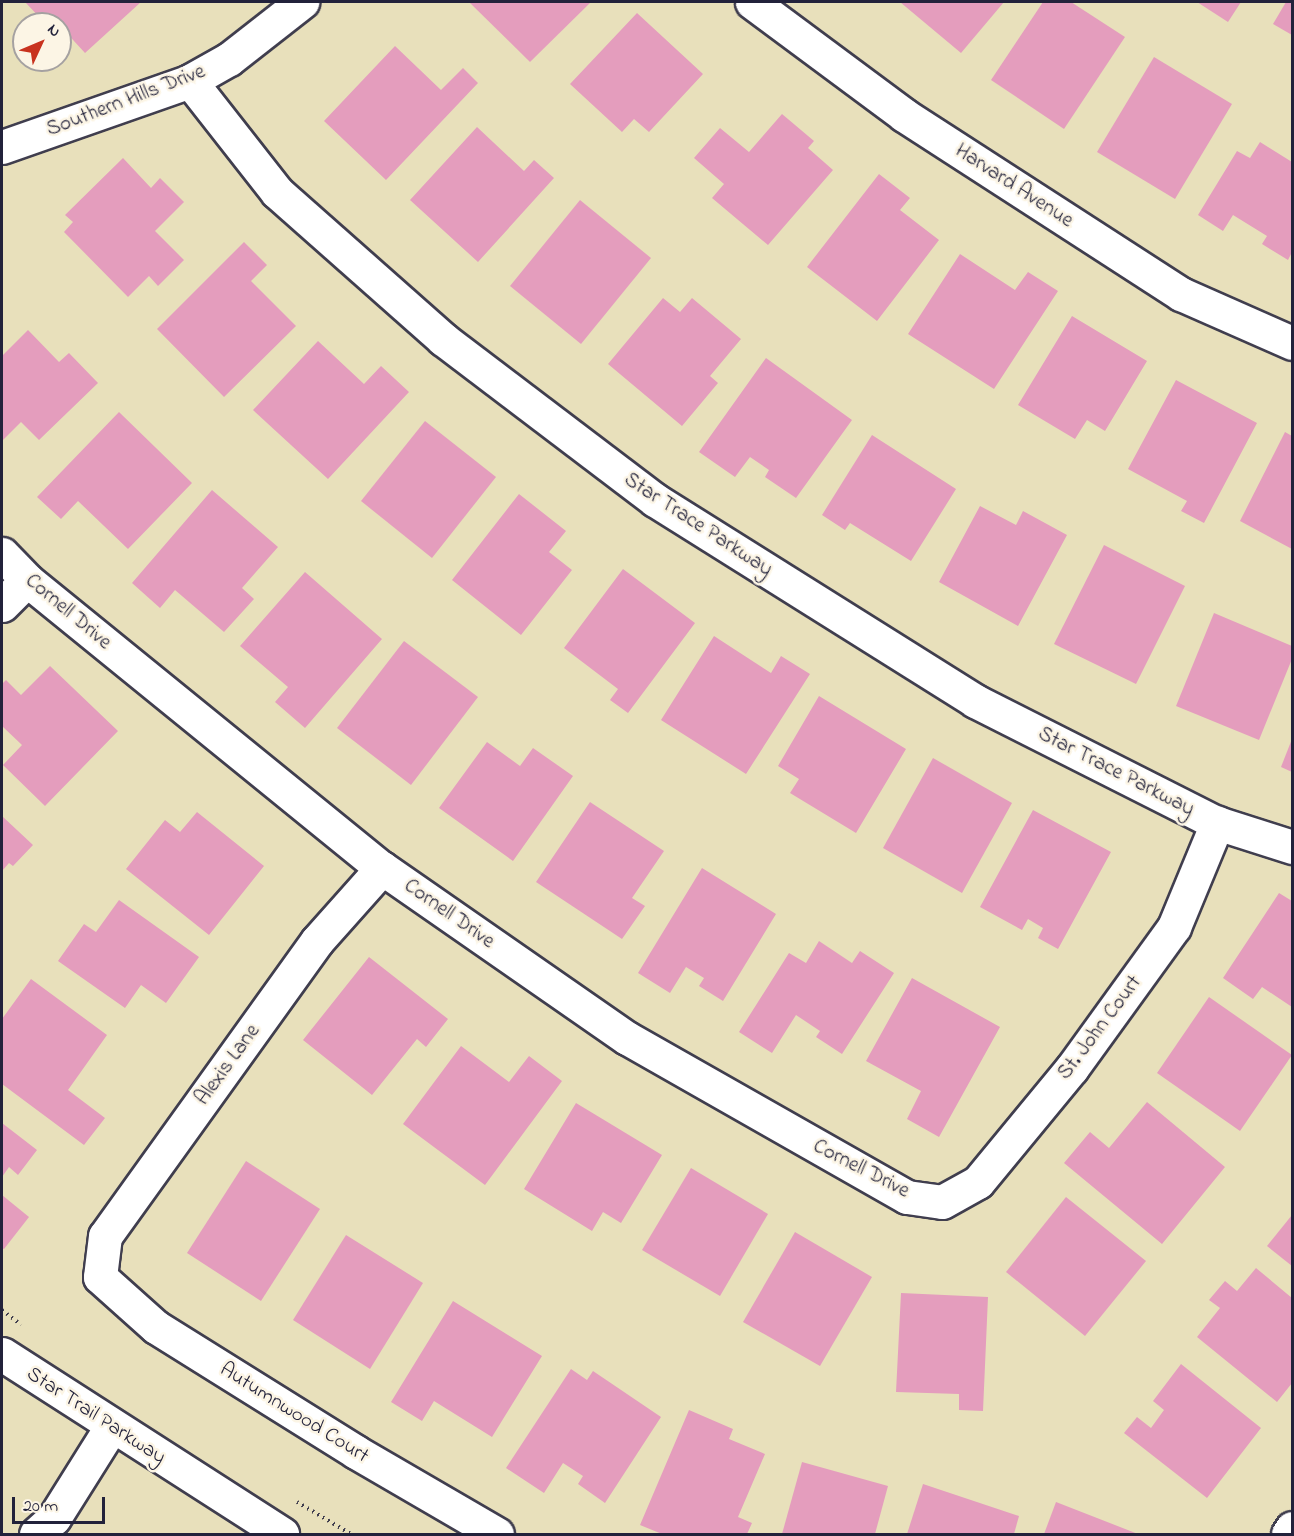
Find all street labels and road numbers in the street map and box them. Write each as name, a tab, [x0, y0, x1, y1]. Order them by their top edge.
street label: Southern Hills Drive	[43, 59, 209, 143]
street label: Harvard Avenue	[950, 138, 1078, 234]
street label: Star Trace Parkway	[619, 468, 777, 582]
street label: Cornell Drive	[20, 569, 116, 655]
street label: Star Trace Parkway	[1034, 722, 1198, 822]
street label: Cornell Drive	[399, 874, 499, 954]
street label: St. John Court	[1053, 971, 1147, 1085]
street label: Alexis Lane	[190, 1020, 266, 1110]
street label: Cornell Drive	[809, 1134, 913, 1204]
street label: Autumnwood Court	[215, 1357, 373, 1469]
street label: Star Trail Parkway	[22, 1362, 170, 1470]

